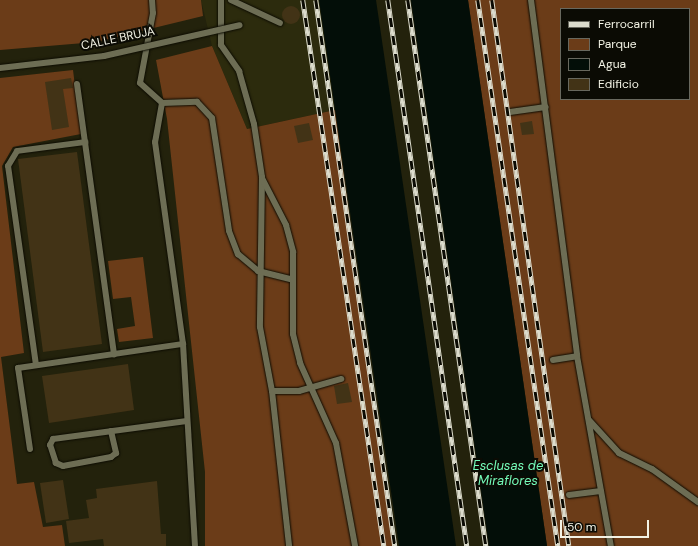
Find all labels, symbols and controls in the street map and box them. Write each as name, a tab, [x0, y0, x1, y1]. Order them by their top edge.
legend	[560, 8, 690, 100]
text: Ferrocarril	[598, 16, 655, 32]
street label: CALLE BRUJA	[80, 24, 156, 54]
text: Parque	[598, 36, 637, 52]
text: Agua	[598, 56, 626, 72]
text: Edificio	[598, 76, 639, 92]
water label: Esclusas de Miraflores	[473, 459, 543, 490]
scale bar	[562, 512, 651, 538]
text: 50 m	[567, 519, 596, 535]

